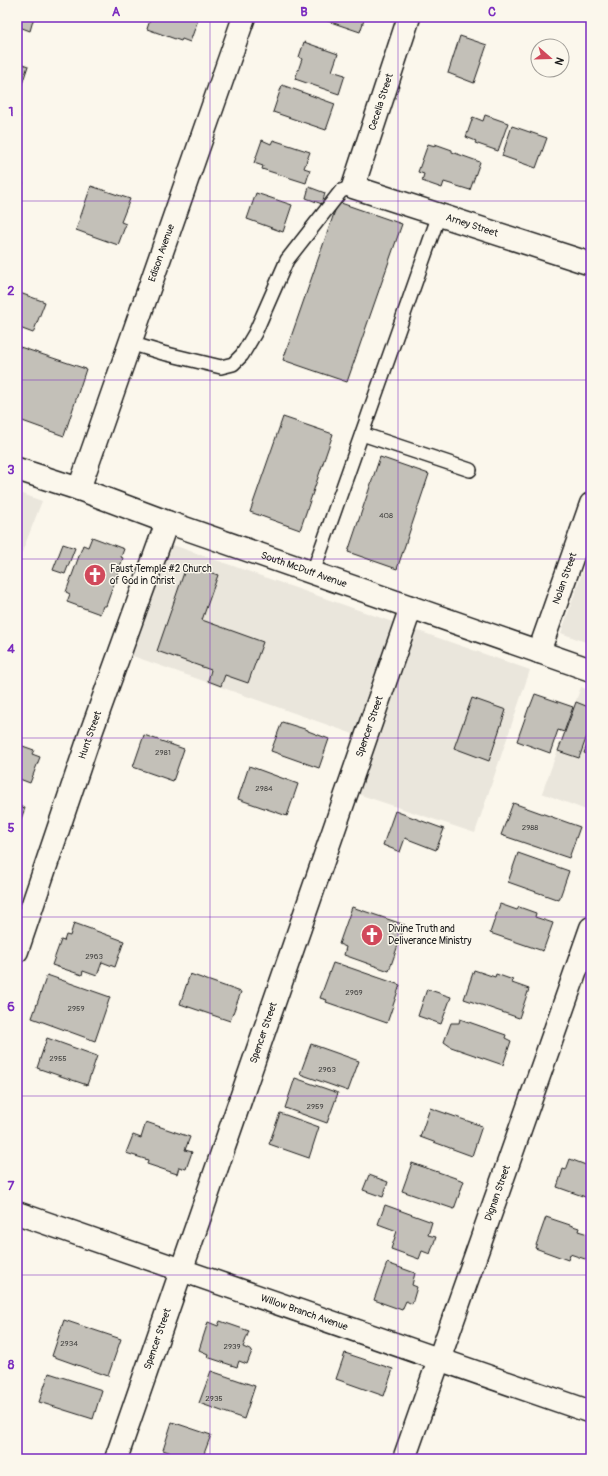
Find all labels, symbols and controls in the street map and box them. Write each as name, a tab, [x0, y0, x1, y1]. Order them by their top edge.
text: A	[112, 4, 121, 20]
text: B	[300, 4, 308, 20]
text: C	[488, 4, 496, 20]
north arrow	[530, 38, 570, 78]
text: N	[551, 56, 566, 67]
street label: Cecelia Street	[366, 71, 396, 132]
text: 1	[8, 104, 14, 120]
street label: Arney Street	[444, 211, 501, 240]
street label: Edison Avenue	[146, 223, 177, 283]
text: 2	[7, 283, 15, 299]
text: 3	[7, 462, 15, 478]
house number: 408	[379, 511, 393, 520]
street label: South McDuff Avenue	[259, 549, 348, 590]
street label: Nolan Street	[550, 550, 580, 606]
church icon: Faust Temple #2 Church of God in Christ	[82, 562, 108, 588]
place label: Faust Temple #2 Church of God in Christ	[110, 563, 212, 587]
text: 4	[7, 641, 15, 657]
street label: Spencer Street	[353, 694, 386, 759]
street label: Hunt Street	[76, 708, 105, 761]
house number: 2981	[155, 748, 171, 757]
house number: 2984	[255, 784, 273, 793]
text: 5	[7, 820, 15, 836]
house number: 2988	[522, 823, 538, 832]
church icon: Divine Truth and Deliverance Ministry	[359, 922, 385, 948]
place label: Divine Truth and Deliverance Ministry	[388, 923, 472, 947]
house number: 2963	[85, 952, 103, 961]
house number: 2969	[345, 988, 363, 997]
text: 6	[7, 999, 15, 1015]
street label: Spencer Street	[247, 1000, 280, 1065]
house number: 2959	[67, 1004, 85, 1013]
house number: 2955	[49, 1054, 67, 1063]
house number: 2963	[318, 1065, 336, 1074]
house number: 2959	[306, 1102, 324, 1111]
street label: Dignan Street	[482, 1163, 513, 1222]
text: 7	[8, 1178, 15, 1194]
street label: Willow Branch Avenue	[259, 1292, 349, 1333]
street label: Spencer Street	[141, 1306, 174, 1371]
house number: 2934	[60, 1339, 78, 1348]
house number: 2939	[223, 1342, 241, 1351]
text: 8	[8, 1357, 15, 1373]
house number: 2935	[205, 1394, 223, 1403]

